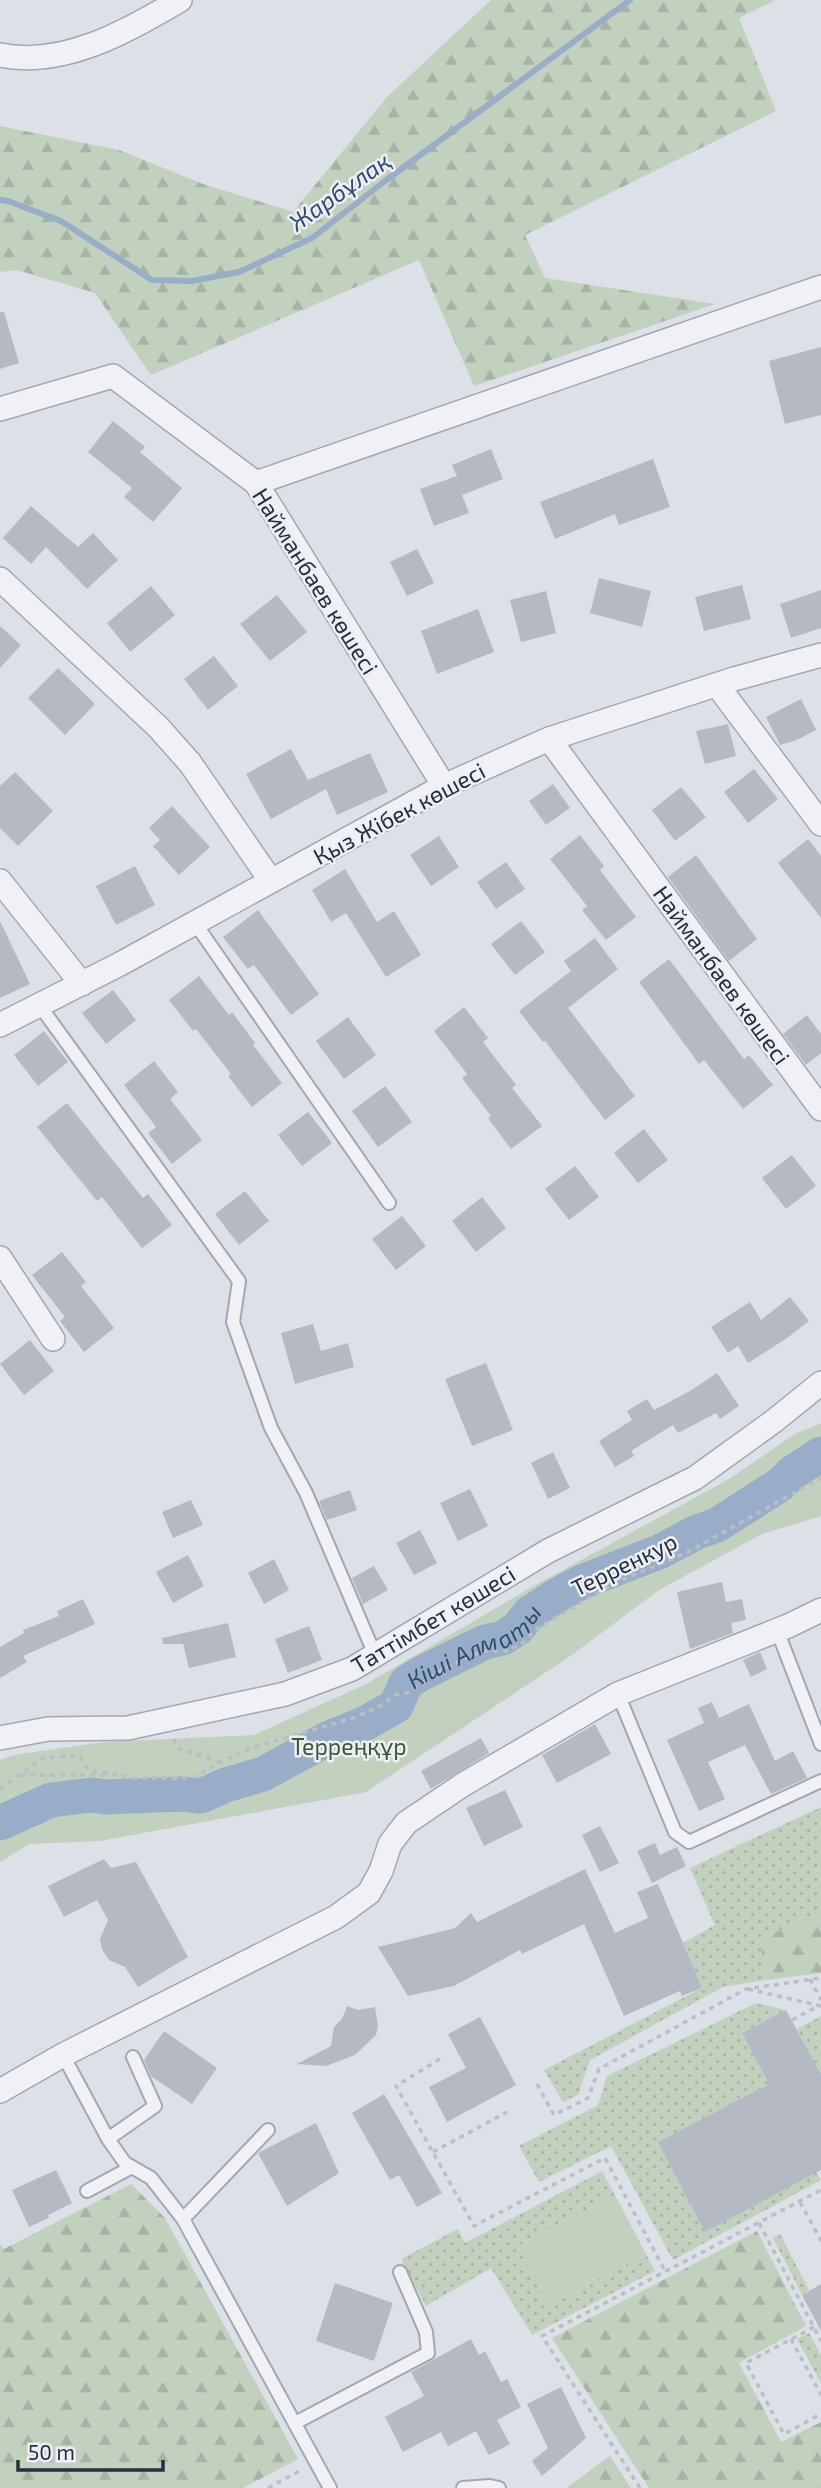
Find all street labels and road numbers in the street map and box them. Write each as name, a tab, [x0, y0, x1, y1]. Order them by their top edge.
street label: Найманбаев көшесі	[247, 483, 385, 679]
street label: Қыз Жібек көшесі	[308, 756, 490, 870]
street label: Найманбаев көшесі	[648, 880, 796, 1070]
street label: Терренкур	[567, 1526, 682, 1602]
street label: Таттімбет көшесі	[346, 1559, 520, 1679]

